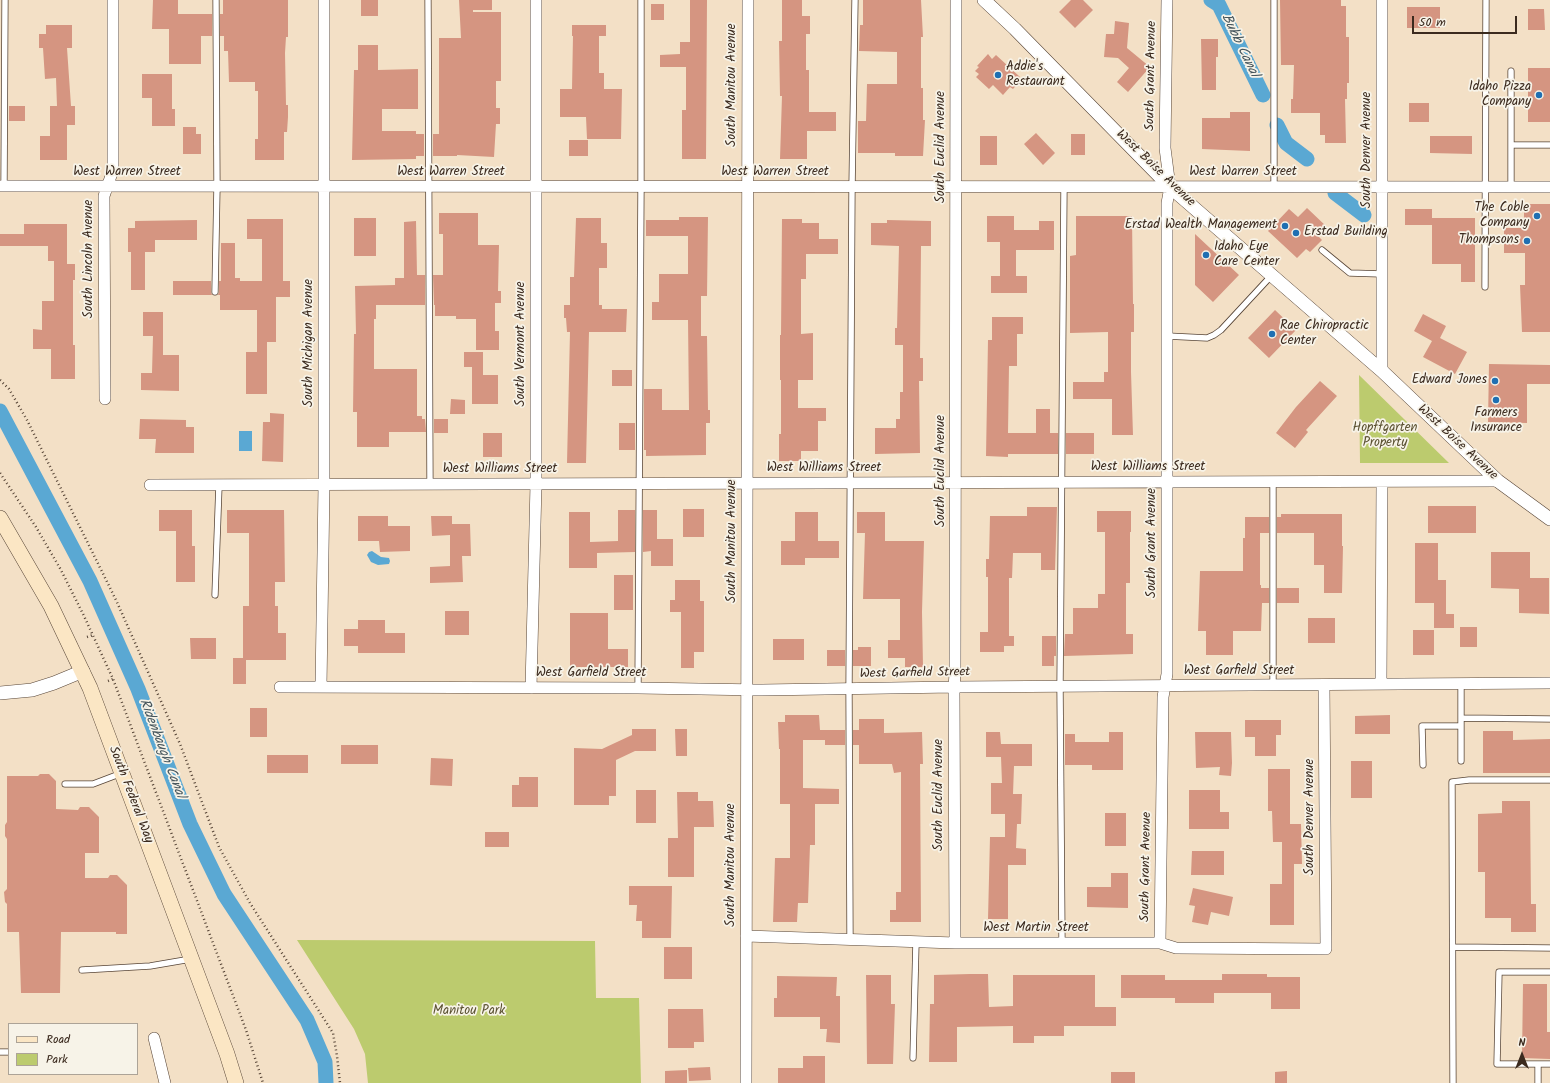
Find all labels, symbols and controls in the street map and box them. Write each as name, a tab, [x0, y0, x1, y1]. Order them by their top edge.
scale bar	[1414, 8, 1519, 34]
water label: Bubb Canal	[1216, 12, 1262, 80]
text: 50 m	[1419, 13, 1446, 32]
street label: South Grant Avenue	[1143, 21, 1161, 131]
street label: South Manitou Avenue	[725, 23, 741, 147]
place label: Addie's Restaurant	[1006, 60, 1065, 91]
marker: Addie's Restaurant	[993, 70, 1003, 80]
place label: Idaho Pizza Company	[1469, 80, 1531, 111]
marker: Idaho Pizza Company	[1534, 90, 1544, 100]
street label: South Euclid Avenue	[934, 91, 950, 203]
street label: South Denver Avenue	[1360, 92, 1376, 208]
street label: West Boise Avenue	[1112, 127, 1198, 211]
street label: West Warren Street	[73, 165, 181, 181]
street label: West Warren Street	[397, 165, 505, 181]
street label: West Warren Street	[721, 165, 829, 181]
street label: West Warren Street	[1189, 165, 1297, 181]
street label: South Lincoln Avenue	[82, 200, 98, 318]
place label: The Coble Company	[1474, 201, 1529, 232]
marker: The Coble Company	[1532, 211, 1542, 221]
place label: Erstad Wealth Management	[1125, 218, 1277, 234]
marker: Erstad Wealth Management	[1280, 221, 1290, 231]
place label: Erstad Building	[1304, 225, 1388, 241]
marker: Erstad Building	[1291, 228, 1301, 238]
place label: Thompsons	[1459, 233, 1519, 249]
marker: Thompsons	[1522, 236, 1532, 246]
place label: Idaho Eye Care Center	[1214, 240, 1279, 271]
marker: Idaho Eye Care Center	[1201, 250, 1211, 260]
street label: South Michigan Avenue	[302, 279, 318, 407]
street label: South Vermont Avenue	[514, 281, 530, 407]
place label: Rae Chiropractic Center	[1280, 319, 1369, 350]
marker: Rae Chiropractic Center	[1267, 329, 1277, 339]
place label: Edward Jones	[1412, 373, 1487, 389]
marker: Edward Jones	[1490, 376, 1500, 386]
marker: Farmers Insurance	[1491, 395, 1501, 405]
street label: West Boise Avenue	[1414, 402, 1500, 484]
place label: Farmers Insurance	[1470, 406, 1522, 437]
street label: South Euclid Avenue	[934, 415, 950, 527]
park label: Hopffgarten Property	[1353, 421, 1417, 452]
street label: West Williams Street	[1091, 460, 1205, 476]
street label: West Williams Street	[767, 461, 881, 477]
street label: West Williams Street	[443, 462, 557, 478]
street label: South Manitou Avenue	[725, 479, 741, 603]
street label: South Grant Avenue	[1145, 488, 1161, 598]
street label: West Garfield Street	[1184, 664, 1294, 680]
street label: West Garfield Street	[860, 665, 970, 683]
street label: West Garfield Street	[536, 666, 646, 682]
water label: Ridenbaugh Canal	[134, 697, 188, 801]
street label: South Euclid Avenue	[932, 739, 948, 851]
street label: South Federal Way	[104, 744, 156, 846]
street label: South Denver Avenue	[1303, 759, 1319, 875]
street label: South Manitou Avenue	[724, 803, 740, 927]
street label: South Grant Avenue	[1138, 812, 1156, 922]
street label: West Martin Street	[983, 921, 1089, 937]
park label: Manitou Park	[433, 1004, 505, 1020]
legend	[8, 1023, 138, 1075]
text: Road	[46, 1030, 70, 1049]
text: N	[1519, 1034, 1525, 1052]
north arrow	[1502, 1035, 1542, 1075]
text: Park	[46, 1050, 68, 1069]

